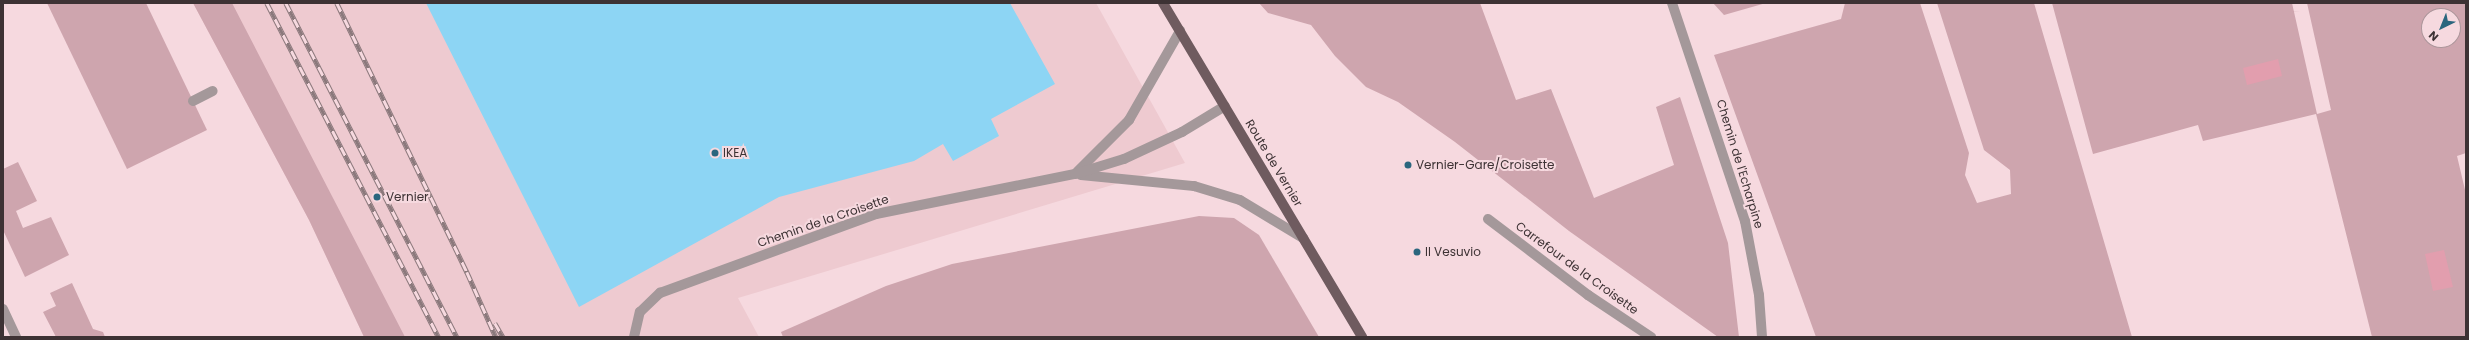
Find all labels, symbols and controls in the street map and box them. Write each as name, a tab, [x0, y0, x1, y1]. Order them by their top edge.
north arrow	[2421, 8, 2461, 48]
text: N	[2425, 27, 2442, 45]
street label: Chemin de l'Echarpine	[1714, 98, 1766, 230]
street label: Route de Vernier	[1242, 117, 1306, 209]
place label: IKEA	[723, 146, 747, 160]
marker: IKEA	[710, 148, 720, 158]
place label: Vernier-Gare/Croisette	[1416, 158, 1555, 172]
marker: Vernier-Gare/Croisette	[1403, 160, 1413, 170]
place label: Vernier	[386, 190, 429, 204]
marker: Vernier	[371, 191, 383, 203]
street label: Chemin de la Croisette	[755, 192, 891, 250]
street label: Carrefour de la Croisette	[1513, 219, 1641, 317]
place label: Il Vesuvio	[1425, 245, 1481, 259]
marker: Il Vesuvio	[1412, 247, 1422, 257]

